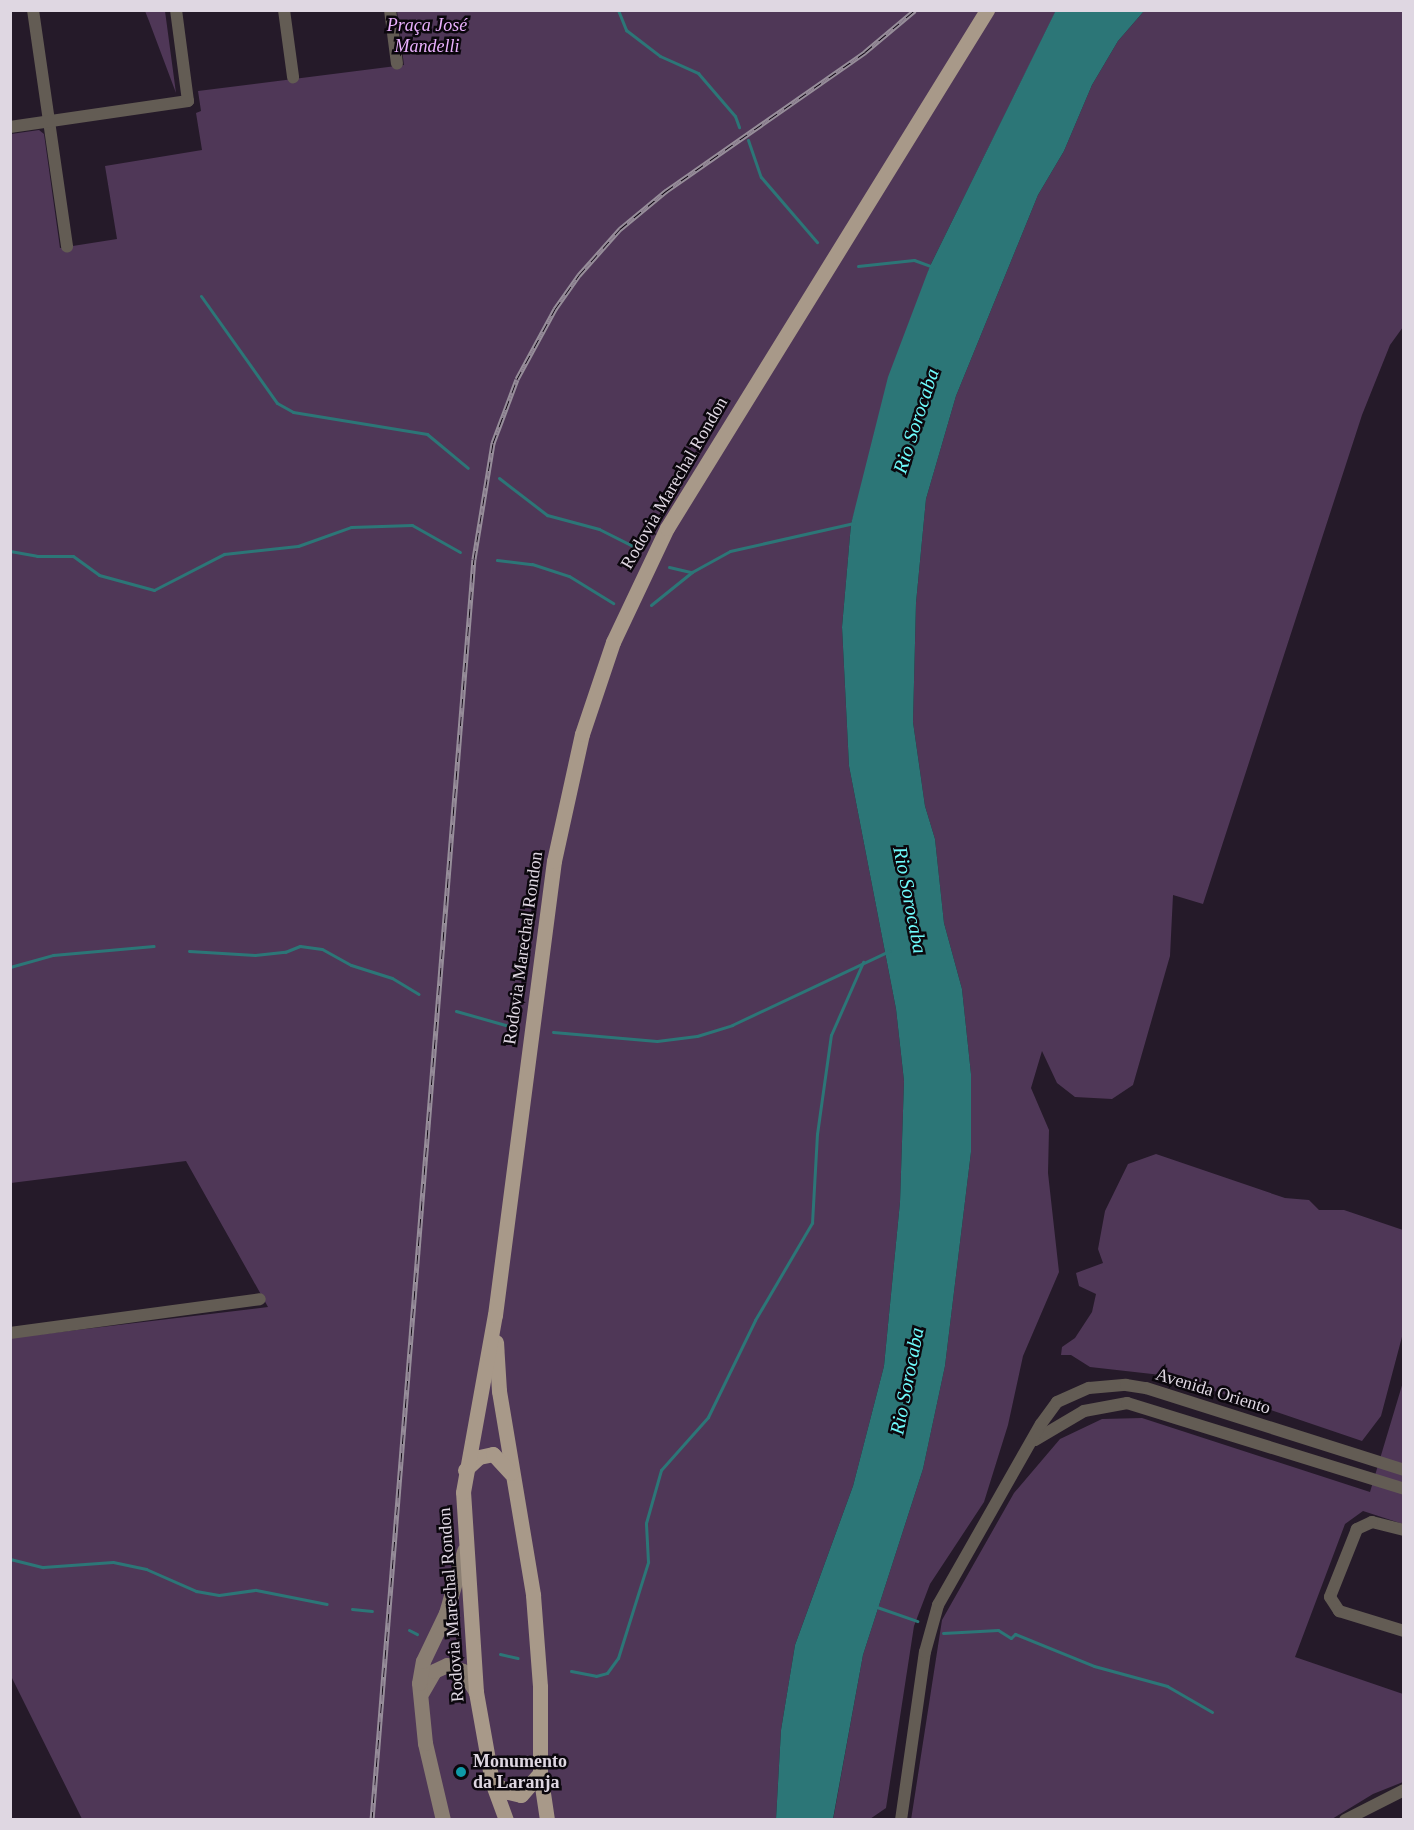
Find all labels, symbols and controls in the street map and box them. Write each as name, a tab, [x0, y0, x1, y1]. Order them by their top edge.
park label: Praça José Mandelli	[387, 15, 467, 57]
water label: Rio Sorocaba	[888, 366, 944, 476]
street label: Rodovia Marechal Rondon	[616, 393, 732, 573]
water label: Rio Sorocaba	[888, 844, 932, 956]
street label: Rodovia Marechal Rondon	[499, 850, 547, 1046]
water label: Rio Sorocaba	[885, 1325, 929, 1437]
street label: Avenida Oriento	[1153, 1363, 1273, 1419]
street label: Rodovia Marechal Rondon	[433, 1507, 469, 1703]
place label: Monumento da Laranja	[473, 1751, 567, 1794]
marker: Monumento da Laranja	[454, 1765, 468, 1779]

